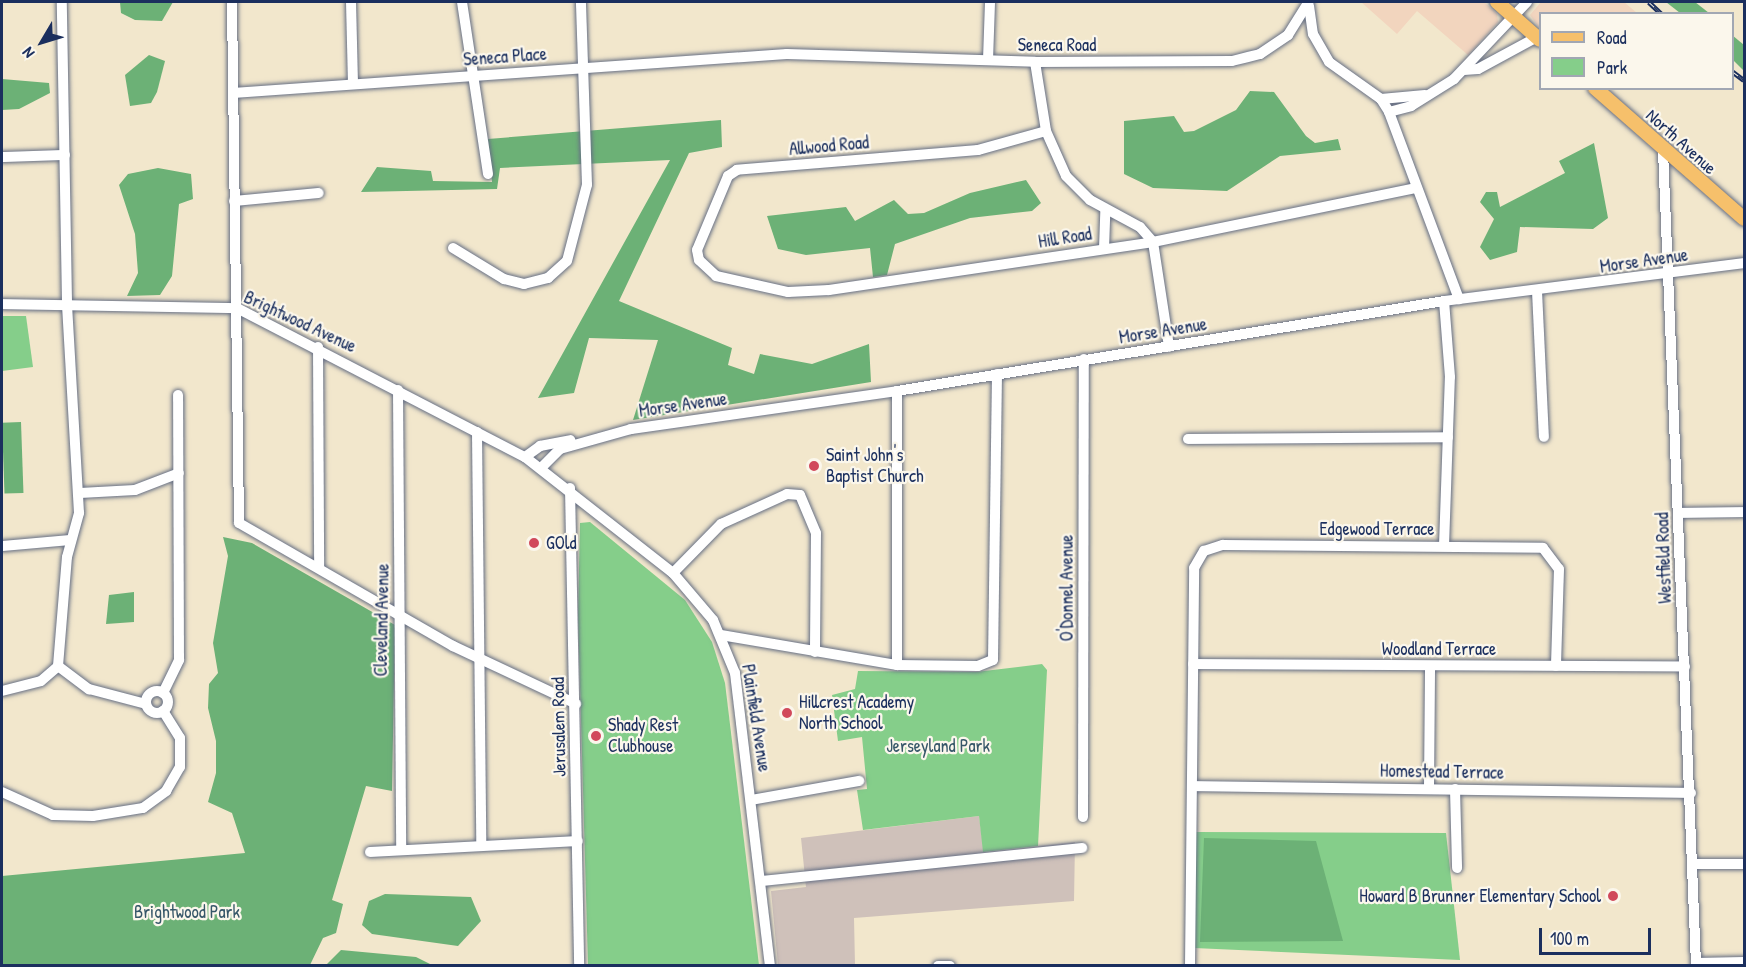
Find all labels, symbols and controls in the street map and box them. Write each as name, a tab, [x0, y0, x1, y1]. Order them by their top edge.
north arrow	[12, 12, 72, 72]
legend	[1539, 12, 1734, 90]
text: Road	[1597, 25, 1627, 50]
street label: Seneca Road	[1018, 34, 1096, 56]
text: N	[17, 43, 39, 63]
street label: Seneca Place	[463, 43, 547, 71]
text: Park	[1597, 55, 1627, 80]
street label: North Avenue	[1641, 105, 1721, 179]
street label: Allwood Road	[788, 132, 870, 160]
street label: Hill Road	[1037, 223, 1093, 253]
street label: Morse Avenue	[1599, 244, 1689, 278]
street label: Brightwood Avenue	[240, 287, 360, 357]
street label: Morse Avenue	[1117, 313, 1209, 349]
street label: Morse Avenue	[638, 388, 728, 422]
place label: Saint John's Baptist Church	[826, 445, 923, 488]
marker: Saint John's Baptist Church	[807, 459, 821, 473]
street label: Westfield Road	[1652, 512, 1676, 604]
street label: Edgewood Terrace	[1320, 518, 1434, 540]
place label: GOld	[546, 532, 576, 554]
street label: O'Donnel Avenue	[1056, 535, 1078, 641]
marker: GOld	[527, 536, 541, 550]
street label: Cleveland Avenue	[370, 563, 394, 677]
street label: Woodland Terrace	[1382, 638, 1496, 660]
street label: Plainfield Avenue	[737, 663, 775, 773]
street label: Jerusalem Road	[547, 677, 571, 777]
place label: Hillcrest Academy North School	[799, 692, 914, 734]
marker: Hillcrest Academy North School	[780, 706, 794, 720]
place label: Shady Rest Clubhouse	[608, 715, 678, 758]
marker: Shady Rest Clubhouse	[589, 729, 603, 743]
park label: Jerseyland Park	[886, 735, 990, 757]
street label: Homestead Terrace	[1380, 760, 1504, 784]
place label: Howard B Brunner Elementary School	[1359, 885, 1601, 907]
marker: Howard B Brunner Elementary School	[1606, 889, 1620, 903]
park label: Brightwood Park	[134, 901, 240, 923]
scale bar	[1542, 916, 1654, 954]
text: 100 m	[1550, 926, 1589, 951]

